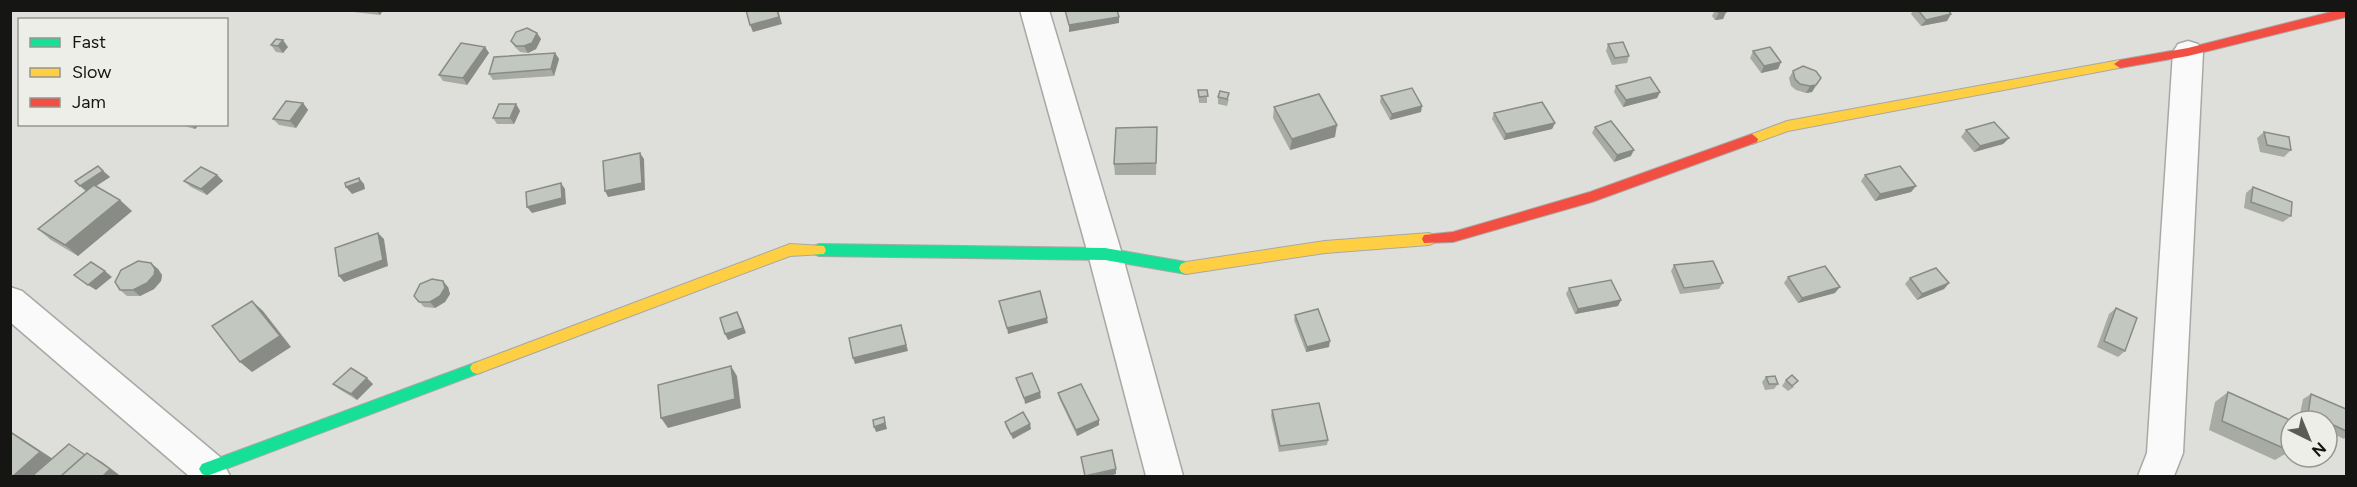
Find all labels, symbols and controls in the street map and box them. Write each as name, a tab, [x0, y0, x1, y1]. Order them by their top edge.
legend	[18, 18, 228, 126]
text: Fast	[72, 31, 106, 53]
text: Slow	[72, 61, 111, 83]
text: Jam	[72, 91, 106, 113]
north arrow	[2279, 409, 2339, 469]
text: N	[2308, 438, 2330, 461]

